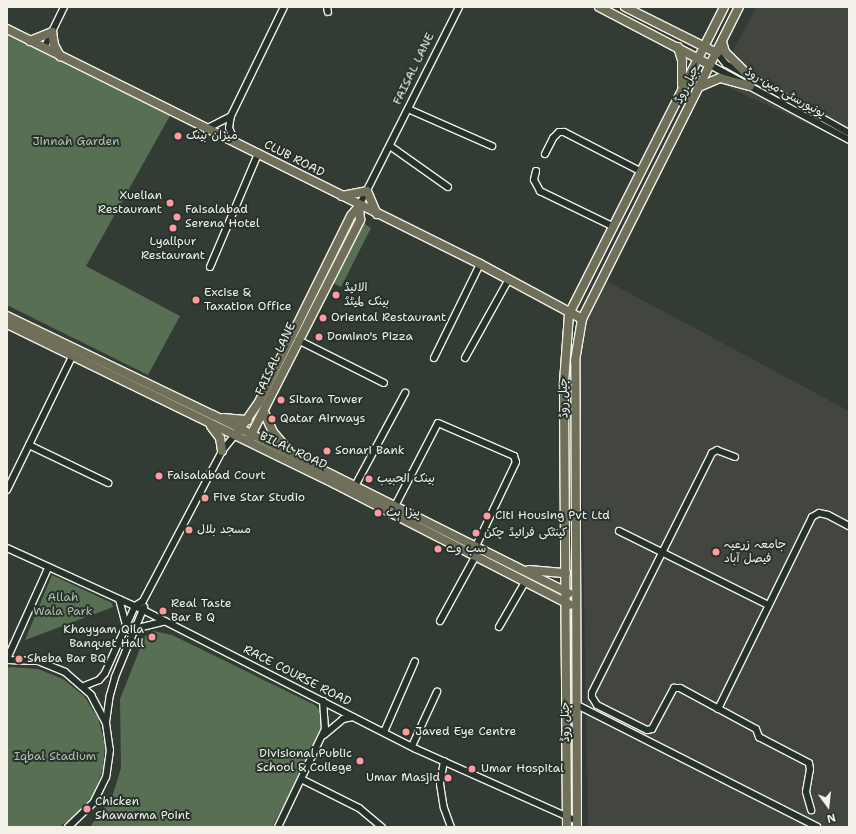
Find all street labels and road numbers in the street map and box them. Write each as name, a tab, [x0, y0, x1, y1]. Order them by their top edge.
street label: FAISAL LANE	[390, 31, 438, 107]
street label: جیل روڈ	[672, 64, 702, 106]
street label: یونیورسٹی مین روڈ	[742, 65, 828, 121]
street label: CLUB ROAD	[261, 138, 327, 180]
street label: FAISAL LANE	[253, 320, 299, 398]
street label: جیل روڈ	[556, 378, 572, 418]
street label: BILAL ROAD	[257, 429, 329, 473]
street label: RACE COURSE ROAD	[241, 643, 353, 709]
street label: جیل روڈ	[559, 702, 573, 742]

